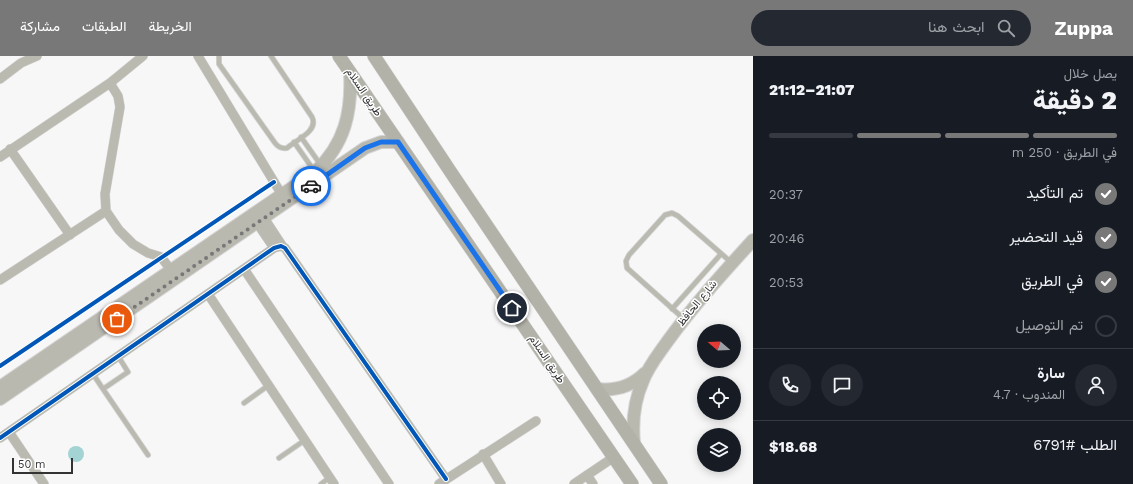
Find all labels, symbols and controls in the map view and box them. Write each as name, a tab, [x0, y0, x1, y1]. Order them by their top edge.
search box	[751, 10, 1031, 46]
icon: search	[995, 17, 1017, 39]
text: Zuppa	[1055, 17, 1113, 40]
text: مشاركة	[20, 18, 60, 34]
text: الطبقات	[82, 18, 126, 34]
text: الخريطة	[148, 18, 192, 34]
text: ابحث هنا	[928, 18, 985, 36]
street label: طريق السلام	[342, 65, 385, 119]
text: يصل خلال	[1064, 66, 1117, 81]
text: 21:07–21:12	[769, 81, 854, 99]
text: 2 دقيقة	[1033, 85, 1117, 115]
text: في الطريق · 250 m	[1012, 145, 1117, 160]
courier	[291, 166, 331, 206]
icon: car	[300, 175, 322, 197]
icon: check	[1095, 183, 1117, 205]
text: تم التأكيد	[1026, 184, 1083, 202]
text: 20:37	[769, 187, 803, 202]
icon: check	[1095, 227, 1117, 249]
text: قيد التحضير	[1010, 228, 1083, 246]
text: 20:46	[769, 231, 804, 246]
icon: check	[1095, 271, 1117, 293]
text: في الطريق	[1021, 272, 1083, 290]
text: 20:53	[769, 275, 804, 290]
street label: شارع الحافظ	[675, 277, 720, 329]
pin	[495, 291, 529, 325]
icon: home	[501, 297, 523, 319]
pin	[100, 302, 134, 336]
icon: bag	[106, 308, 128, 330]
text: تم التوصيل	[1015, 316, 1083, 334]
north arrow	[697, 324, 741, 368]
map controls	[697, 324, 741, 472]
street label: طريق السلام	[525, 332, 568, 386]
button: phone	[769, 364, 811, 406]
button: chat	[821, 364, 863, 406]
text: سارة	[1037, 364, 1065, 382]
button: person	[1075, 364, 1117, 406]
button: locate	[697, 376, 741, 420]
text: المندوب · 4.7	[993, 387, 1065, 402]
button: layers	[697, 428, 741, 472]
text: الطلب #6791	[1033, 436, 1117, 454]
text: $18.68	[769, 438, 817, 456]
scale bar	[12, 456, 73, 475]
text: 50 m	[18, 458, 45, 471]

